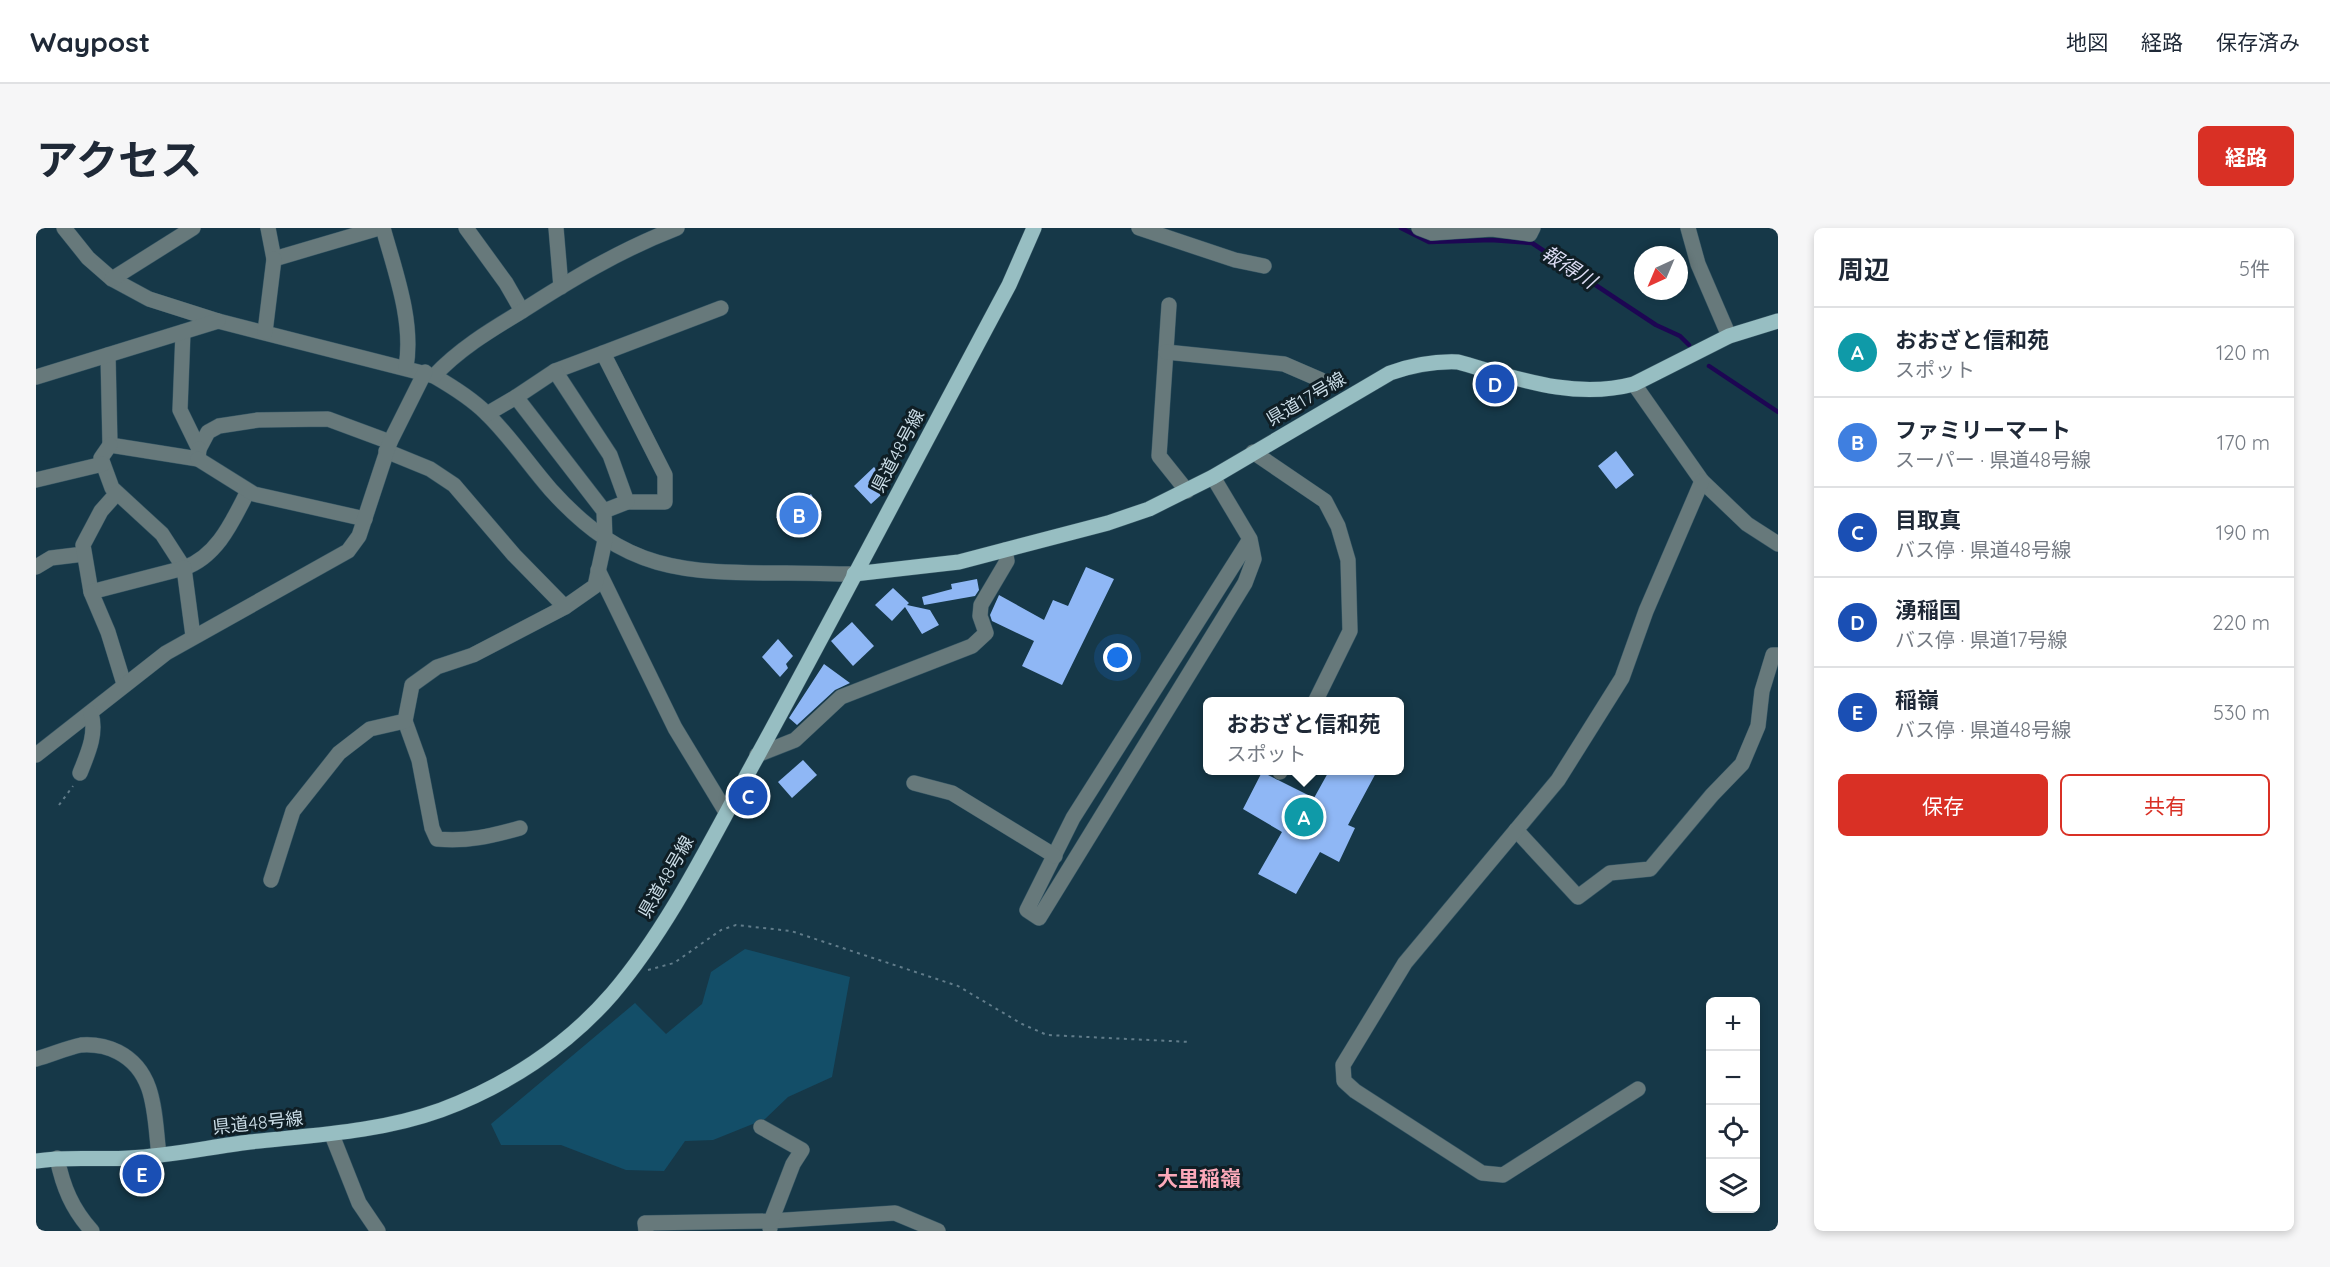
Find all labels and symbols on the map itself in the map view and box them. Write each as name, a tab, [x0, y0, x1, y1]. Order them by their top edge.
water label: 報得川	[1537, 240, 1603, 294]
north arrow	[1634, 246, 1688, 300]
pin: D	[1476, 362, 1514, 406]
street label: 県道17号線	[1262, 367, 1350, 431]
street label: 県道48号線	[866, 405, 929, 496]
pin: B	[780, 492, 819, 538]
your location	[1103, 643, 1132, 672]
pin: C	[728, 774, 768, 818]
pin: A	[1284, 794, 1324, 840]
street label: 県道48号線	[633, 832, 698, 922]
street label: 県道48号線	[211, 1106, 305, 1139]
pin: E	[122, 1152, 162, 1196]
district label: 大里稲嶺	[1157, 1165, 1241, 1191]

